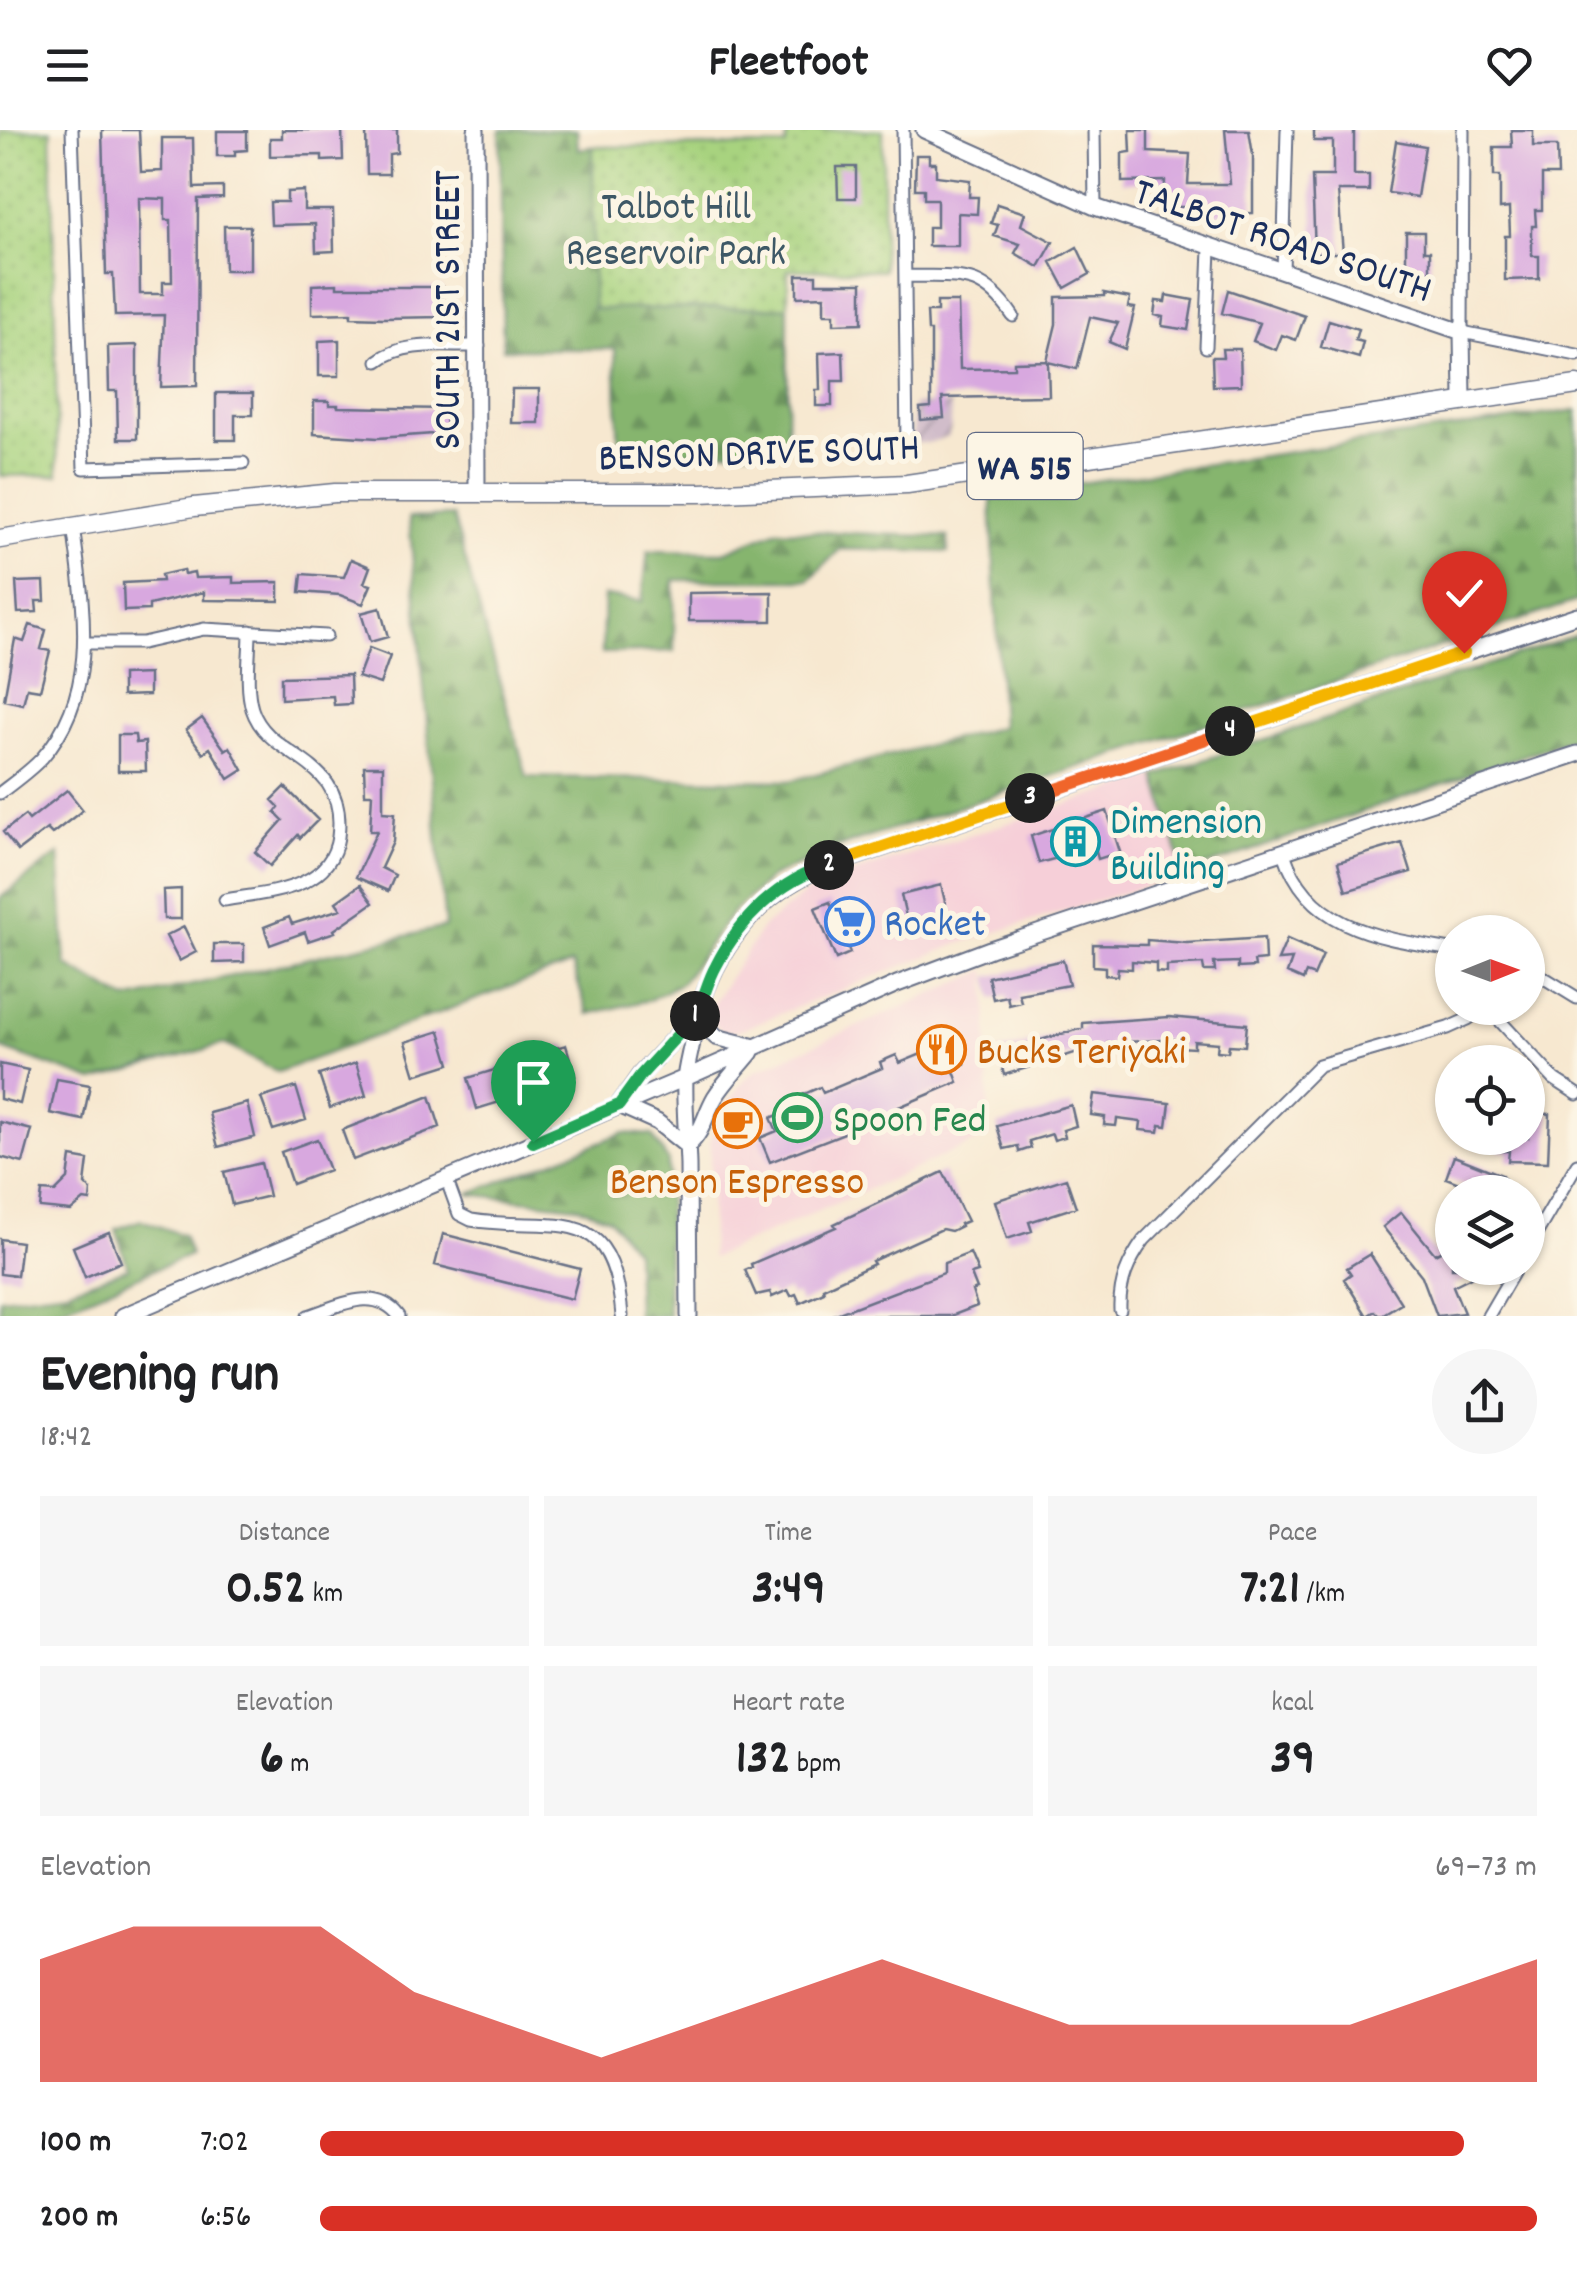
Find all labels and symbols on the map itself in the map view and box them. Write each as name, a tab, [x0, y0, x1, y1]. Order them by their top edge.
street label: TALBOT ROAD SOUTH	[1125, 166, 1439, 322]
street label: SOUTH 21ST STREET	[423, 170, 480, 450]
park label: Talbot Hill Reservoir Park	[566, 182, 786, 285]
street label: BENSON DRIVE SOUTH	[597, 422, 921, 491]
road number: WA 515	[968, 433, 1082, 499]
pin	[1422, 551, 1507, 654]
pin: 4	[1205, 706, 1255, 756]
pin: 3	[1005, 773, 1055, 823]
place label: Dimension Building	[1110, 797, 1262, 900]
building icon: Dimension Building	[1049, 816, 1101, 868]
pin: 2	[804, 840, 854, 890]
supermarket icon: Rocket	[823, 895, 875, 947]
place label: Rocket	[884, 899, 986, 956]
north arrow	[1435, 915, 1545, 1025]
pin: 1	[670, 991, 720, 1041]
restaurant icon: Bucks Teriyaki	[916, 1023, 968, 1075]
place label: Bucks Teriyaki	[977, 1027, 1186, 1084]
pin	[491, 1040, 576, 1143]
sports icon: Spoon Fed	[772, 1091, 824, 1143]
place label: Spoon Fed	[833, 1095, 987, 1152]
cafe icon: Benson Espresso	[711, 1098, 763, 1150]
place label: Benson Espresso	[610, 1157, 864, 1214]

